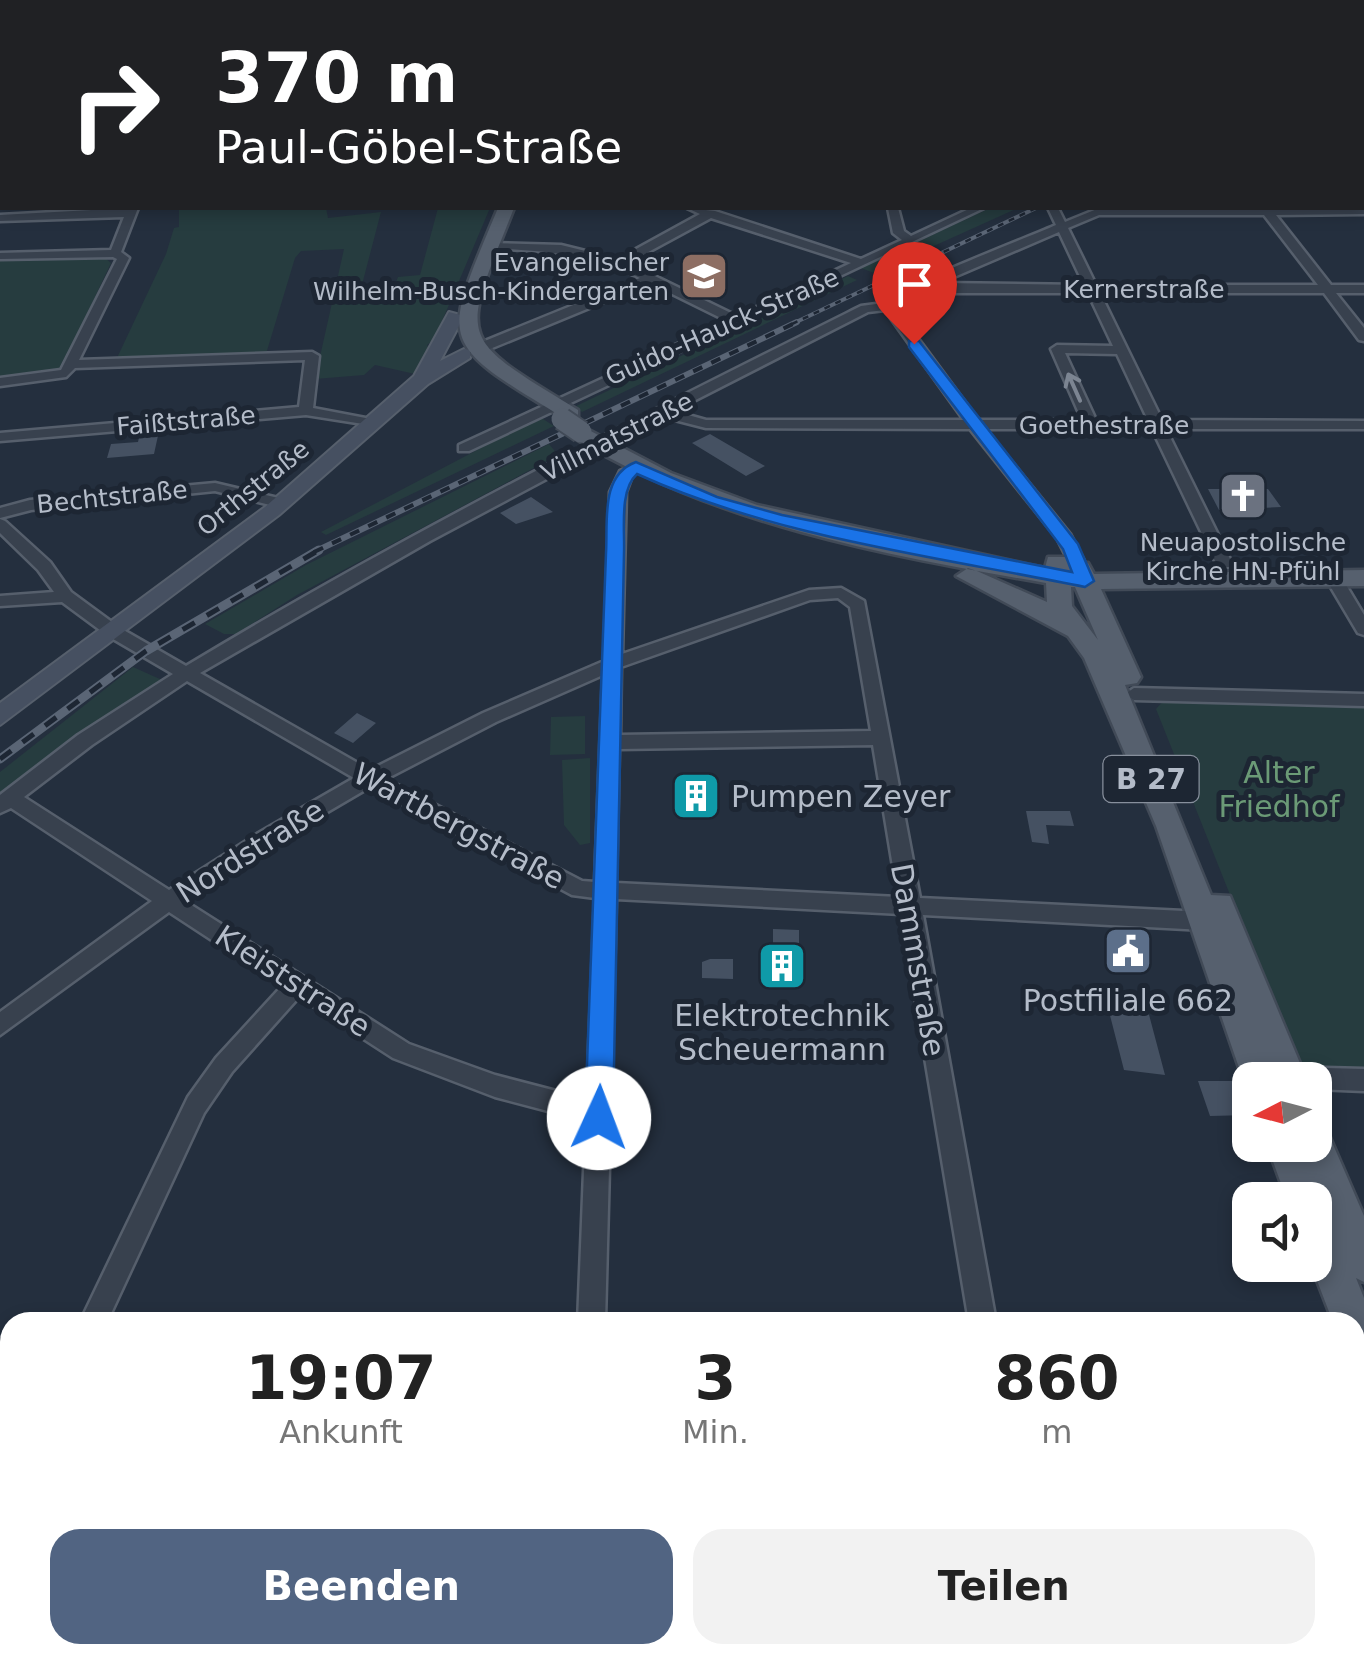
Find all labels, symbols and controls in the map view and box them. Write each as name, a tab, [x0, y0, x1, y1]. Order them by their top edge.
text: 370 m	[215, 37, 458, 119]
icon: right	[50, 40, 180, 170]
text: Paul-Göbel-Straße	[215, 121, 622, 174]
pin	[872, 242, 957, 345]
place label: Evangelischer Wilhelm-Busch-Kindergarten	[313, 248, 670, 306]
school or university icon: Evangelischer Wilhelm-Busch-Kindergarten	[678, 250, 730, 302]
icon: arrive	[887, 257, 942, 312]
street label: Guido-Hauck-Straße	[601, 262, 843, 392]
street label: Kernerstraße	[1063, 275, 1225, 304]
one-way arrow	[1064, 372, 1082, 403]
street label: Villmatstraße	[536, 386, 698, 488]
street label: Faißtstraße	[115, 400, 257, 442]
street label: Goethestraße	[1019, 411, 1189, 440]
street label: Orthstraße	[191, 434, 315, 542]
church icon: Neuapostolische Kirche HN-Pfühl	[1217, 470, 1269, 522]
street label: Bechtstraße	[35, 475, 189, 519]
place label: Neuapostolische Kirche HN-Pfühl	[1140, 528, 1346, 586]
park label: Alter Friedhof	[1218, 755, 1341, 824]
street label: Wartbergstraße	[347, 756, 571, 896]
road number: B 27	[1104, 756, 1198, 802]
building icon: Pumpen Zeyer	[670, 770, 722, 822]
place label: Pumpen Zeyer	[731, 779, 951, 814]
street label: Nordstraße	[170, 792, 330, 910]
street label: Dammstraße	[884, 861, 952, 1059]
street label: Kleiststraße	[209, 918, 377, 1044]
public building icon: Postfiliale 662	[1102, 925, 1154, 977]
building icon: Elektrotechnik Scheuermann	[756, 940, 808, 992]
place label: Postfiliale 662	[1023, 983, 1233, 1018]
place label: Elektrotechnik Scheuermann	[674, 998, 890, 1067]
north arrow	[1232, 1062, 1332, 1162]
map controls	[1232, 1062, 1332, 1282]
position arrow	[547, 1066, 651, 1170]
button: sound	[1232, 1182, 1332, 1282]
text: 19:07	[245, 1343, 436, 1413]
text: 3	[694, 1343, 736, 1413]
text: 860	[994, 1343, 1120, 1413]
text: Ankunft	[279, 1413, 403, 1451]
text: Min.	[682, 1413, 749, 1451]
text: m	[1041, 1413, 1072, 1451]
button: Beenden	[50, 1529, 673, 1644]
button: Teilen	[693, 1529, 1315, 1644]

